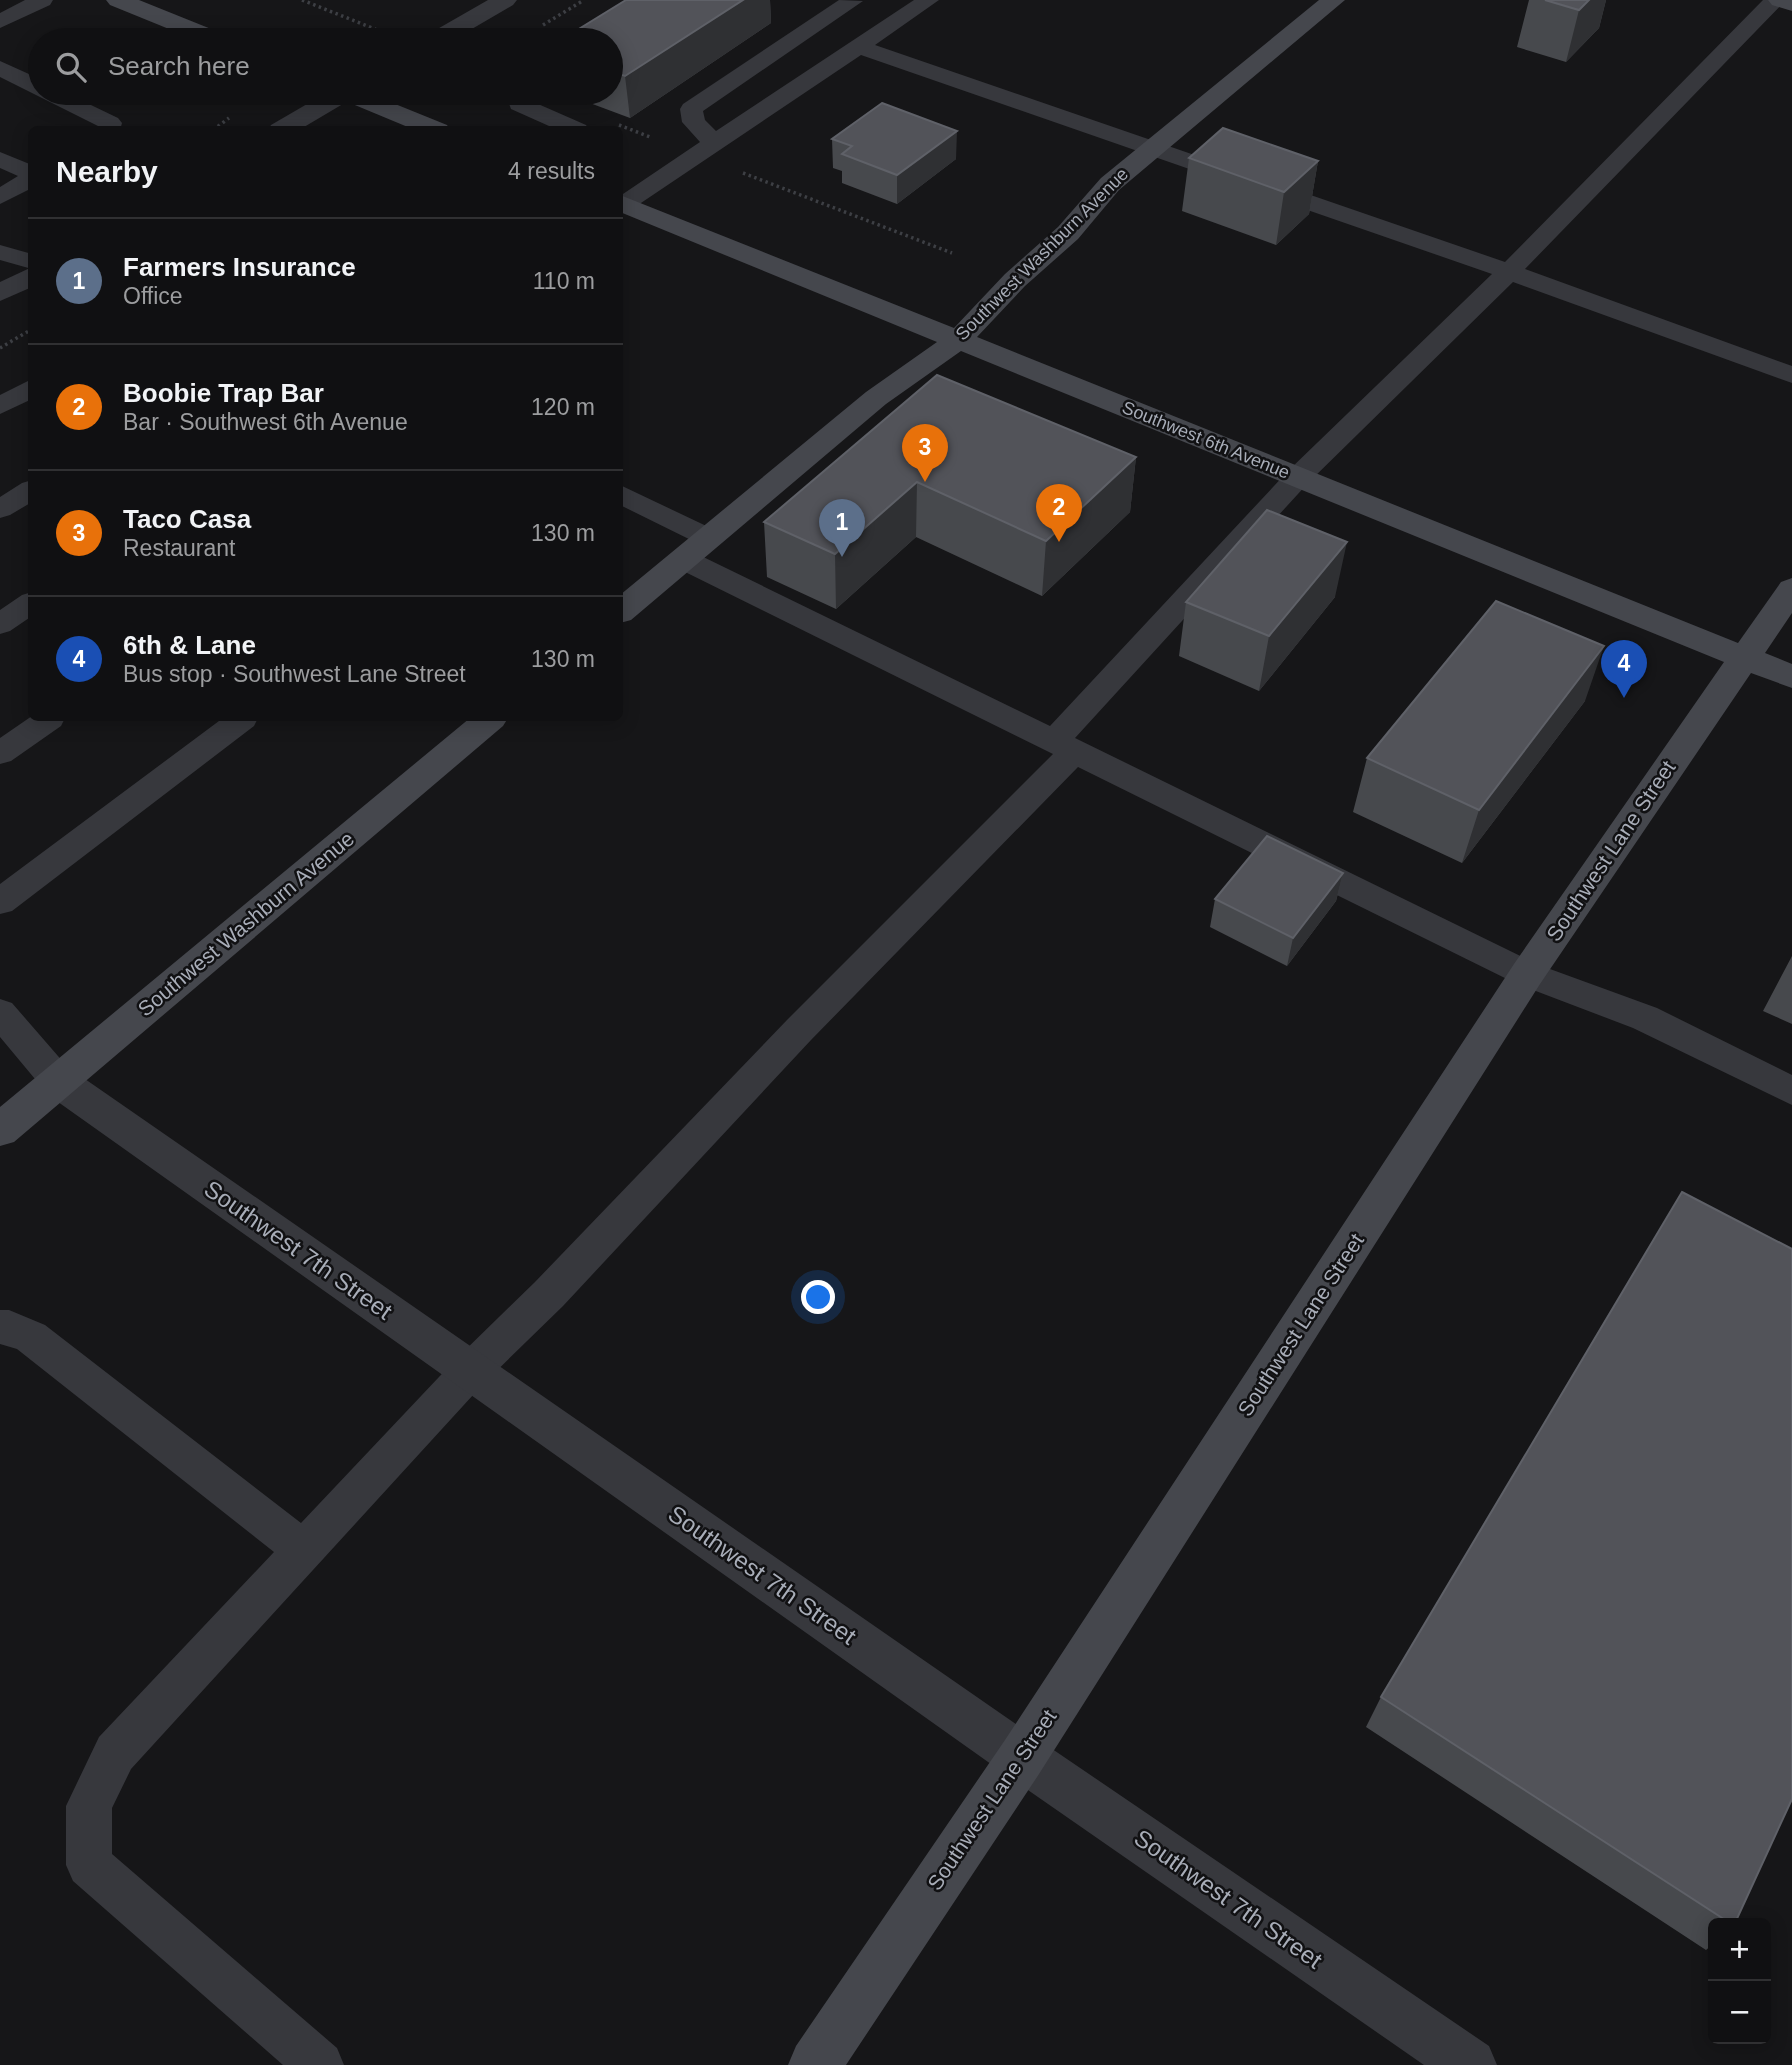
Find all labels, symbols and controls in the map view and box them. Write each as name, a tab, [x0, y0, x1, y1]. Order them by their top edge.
search box	[28, 28, 623, 105]
icon: search	[52, 48, 90, 86]
text: Search here	[108, 51, 250, 81]
text: Nearby	[56, 155, 158, 188]
text: 4 results	[508, 158, 595, 184]
street label: Southwest Washburn Avenue	[952, 164, 1132, 344]
text: Farmers Insurance	[123, 252, 356, 282]
text: 1	[73, 268, 85, 294]
text: 110 m	[533, 268, 595, 294]
text: Office	[123, 283, 183, 309]
text: Boobie Trap Bar	[123, 378, 324, 408]
text: 2	[73, 394, 85, 420]
text: 120 m	[531, 394, 595, 420]
street label: Southwest 6th Avenue	[1119, 397, 1293, 483]
text: Bar · Southwest 6th Avenue	[123, 409, 408, 435]
pin: 3	[902, 424, 948, 482]
pin: 2	[1036, 484, 1082, 542]
pin: 1	[819, 499, 865, 557]
text: Taco Casa	[123, 504, 251, 534]
text: 3	[73, 520, 85, 546]
text: 130 m	[531, 520, 595, 546]
text: Restaurant	[123, 535, 236, 561]
text: 6th & Lane	[123, 630, 256, 660]
pin: 4	[1601, 640, 1647, 698]
text: 4	[73, 646, 85, 672]
text: 130 m	[531, 646, 595, 672]
text: Bus stop · Southwest Lane Street	[123, 661, 466, 687]
street label: Southwest Lane Street	[1542, 756, 1680, 945]
street label: Southwest Washburn Avenue	[133, 827, 358, 1021]
street label: Southwest 7th Street	[199, 1175, 398, 1325]
street label: Southwest Lane Street	[1233, 1229, 1368, 1420]
your location	[801, 1280, 835, 1314]
street label: Southwest 7th Street	[663, 1500, 862, 1650]
street label: Southwest Lane Street	[923, 1705, 1061, 1894]
street label: Southwest 7th Street	[1129, 1824, 1328, 1974]
map controls	[1708, 1918, 1771, 2044]
button: +	[1708, 1918, 1771, 1981]
button: −	[1708, 1981, 1771, 2044]

